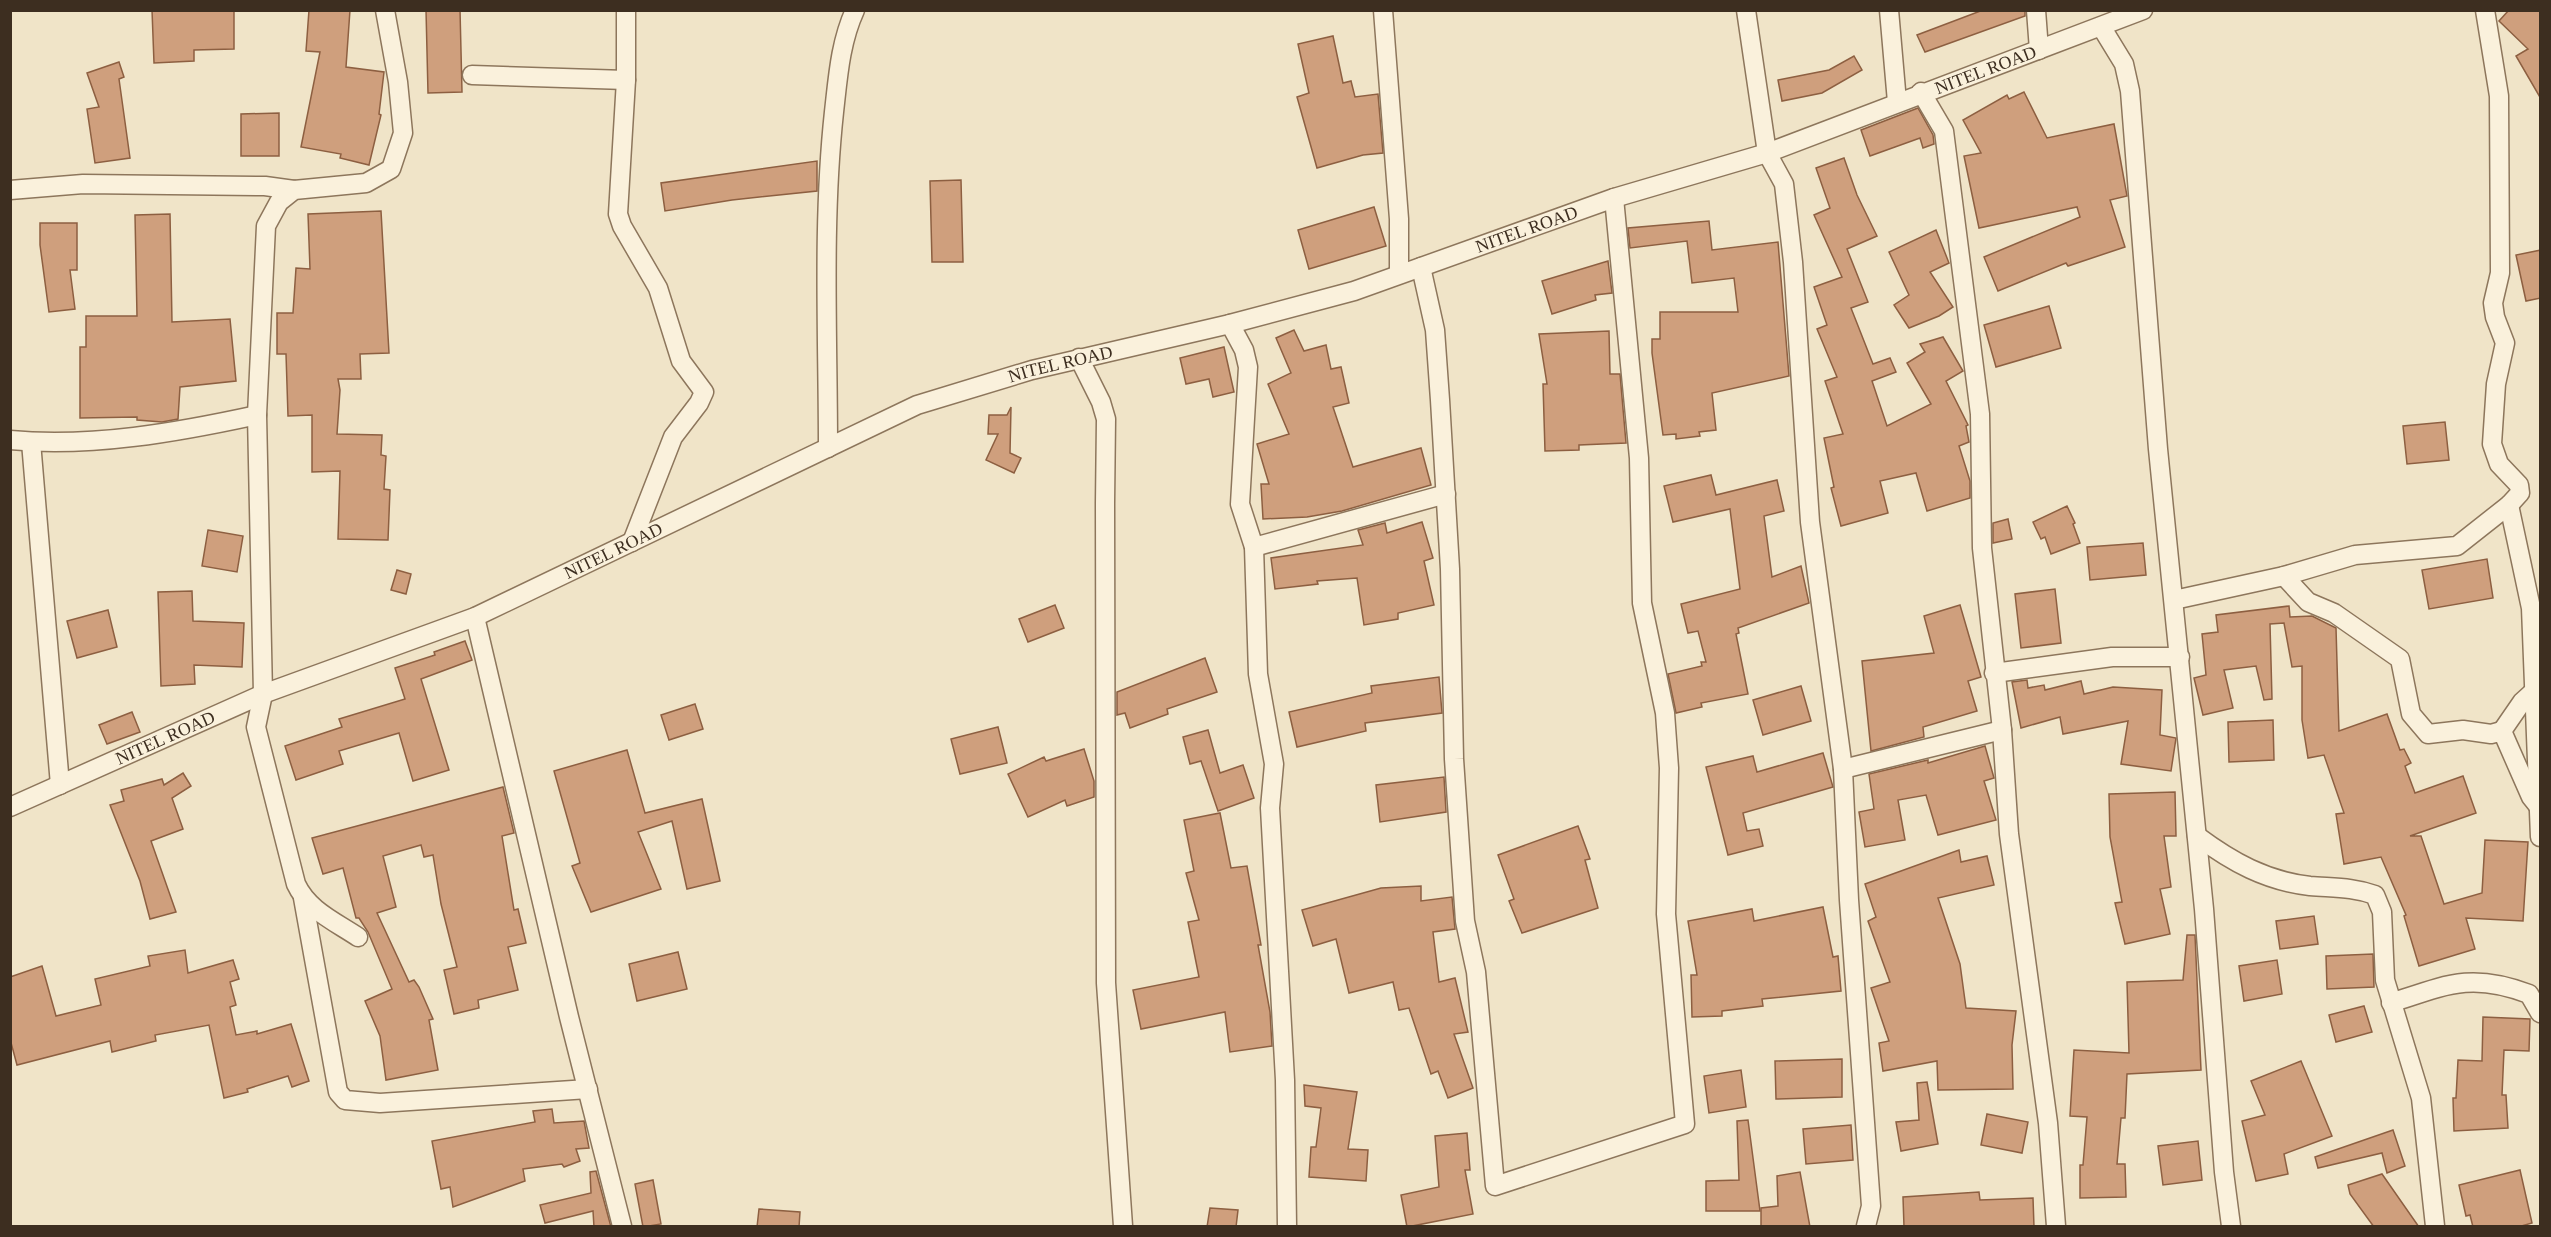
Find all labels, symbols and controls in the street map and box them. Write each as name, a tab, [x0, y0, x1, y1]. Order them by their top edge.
street label: NITEL ROAD	[1932, 42, 2039, 98]
street label: NITEL ROAD	[1473, 202, 1580, 257]
street label: NITEL ROAD	[1006, 342, 1114, 387]
street label: NITEL ROAD	[561, 519, 666, 583]
street label: NITEL ROAD	[112, 707, 218, 769]

